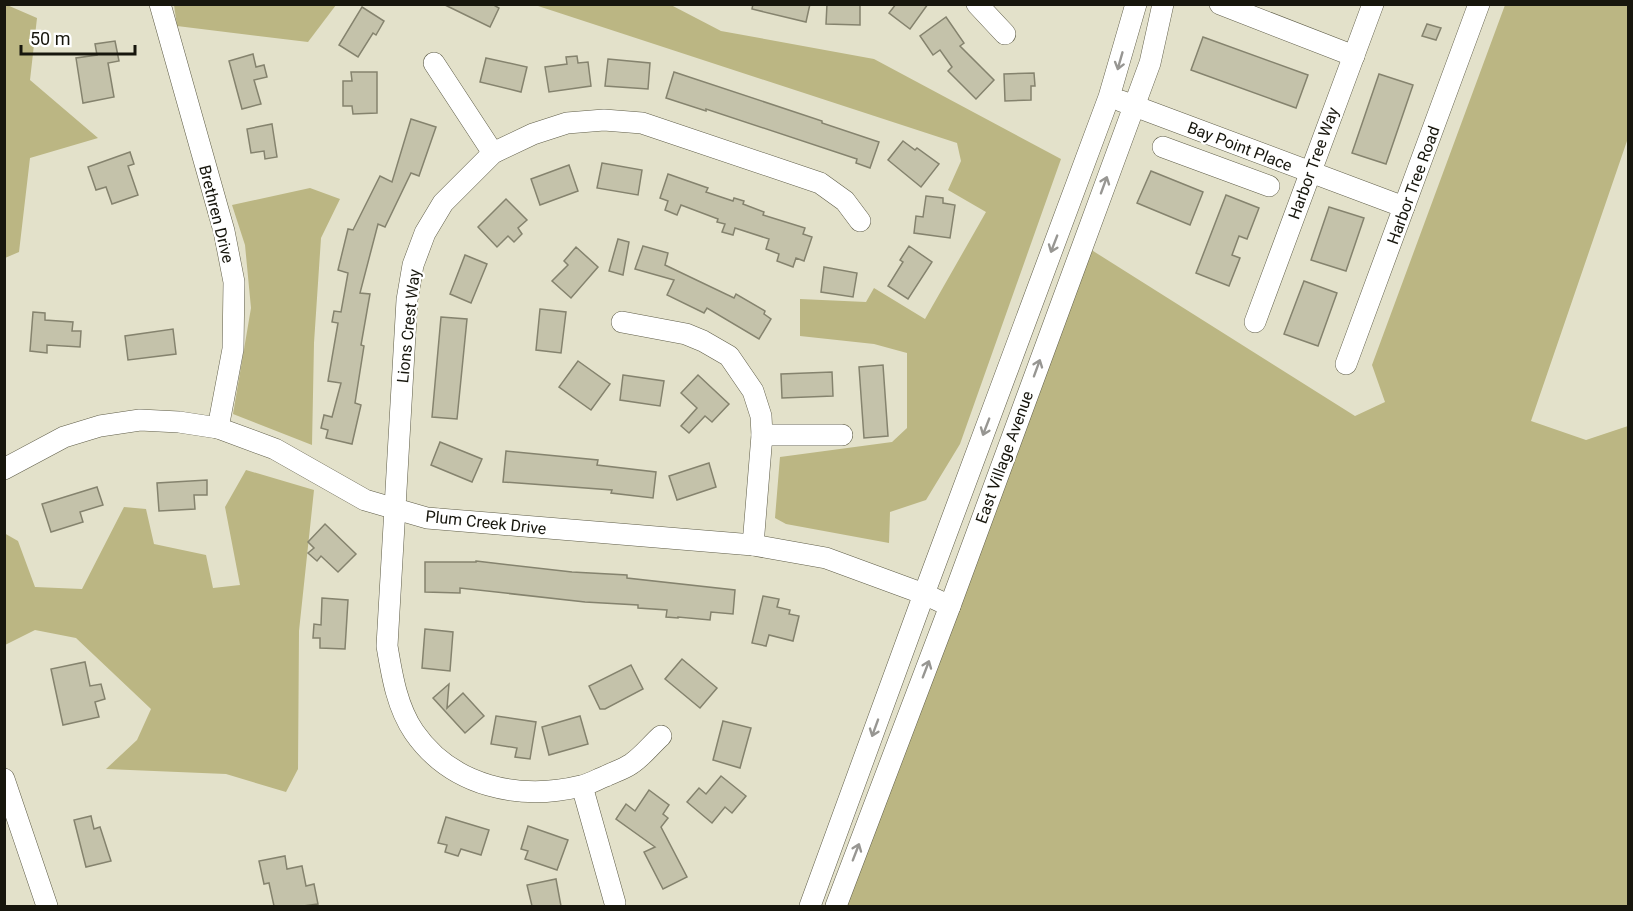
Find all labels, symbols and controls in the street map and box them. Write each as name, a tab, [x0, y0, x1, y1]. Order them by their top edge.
scale bar	[21, 18, 135, 56]
text: 50 m	[30, 28, 70, 49]
one-way arrow	[1114, 51, 1125, 70]
street label: Harbor Tree Way	[1284, 104, 1343, 222]
street label: Bay Point Place	[1185, 118, 1295, 175]
street label: Harbor Tree Road	[1383, 123, 1444, 247]
street label: Brethren Drive	[195, 163, 238, 265]
one-way arrow	[1099, 176, 1110, 195]
one-way arrow	[1048, 234, 1059, 253]
street label: Lions Crest Way	[393, 268, 424, 384]
one-way arrow	[1032, 359, 1043, 378]
street label: East Village Avenue	[972, 388, 1037, 526]
one-way arrow	[980, 417, 991, 436]
street label: Plum Creek Drive	[425, 507, 547, 538]
one-way arrow	[921, 661, 932, 679]
one-way arrow	[868, 718, 879, 737]
one-way arrow	[852, 843, 863, 862]

